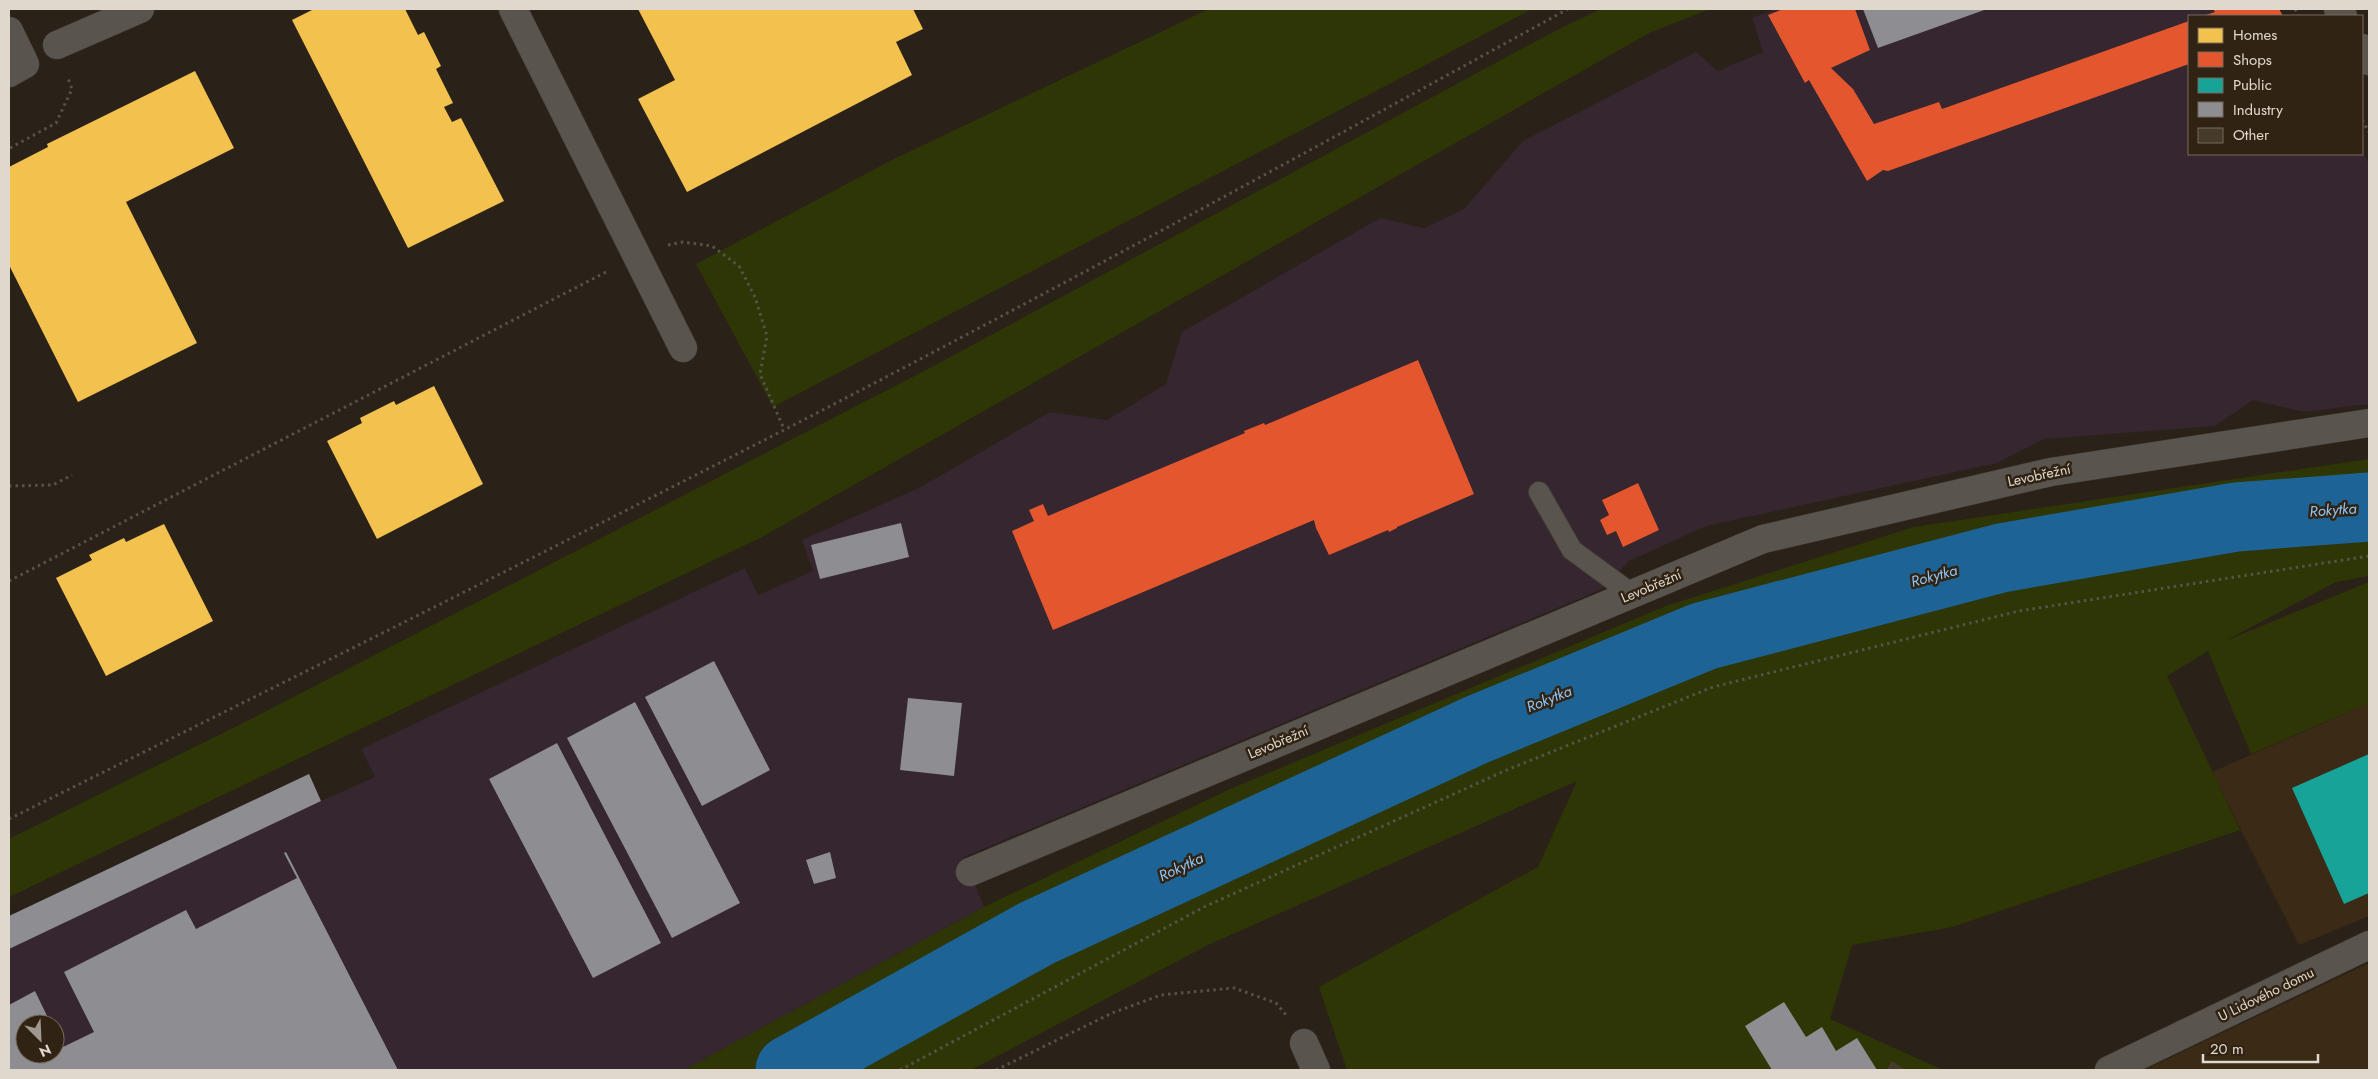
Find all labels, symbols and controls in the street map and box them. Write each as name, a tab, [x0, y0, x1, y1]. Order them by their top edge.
legend	[2188, 15, 2363, 155]
text: Homes	[2233, 24, 2277, 46]
text: Shops	[2233, 49, 2272, 71]
text: Public	[2233, 74, 2272, 96]
text: Industry	[2233, 99, 2283, 121]
text: Other	[2233, 124, 2270, 146]
street label: Levobřežní	[2006, 458, 2074, 491]
water label: Rokytka	[2309, 497, 2358, 523]
water label: Rokytka	[1908, 559, 1960, 593]
street label: Levobřežní	[1618, 564, 1686, 608]
water label: Rokytka	[1523, 680, 1576, 718]
street label: Levobřežní	[1245, 720, 1313, 764]
water label: Rokytka	[1155, 847, 1208, 887]
street label: U Lidového domu	[2215, 962, 2317, 1026]
north arrow	[15, 1014, 65, 1064]
scale bar	[2203, 1032, 2318, 1064]
text: 20 m	[2210, 1038, 2244, 1060]
text: N	[36, 1039, 54, 1062]

